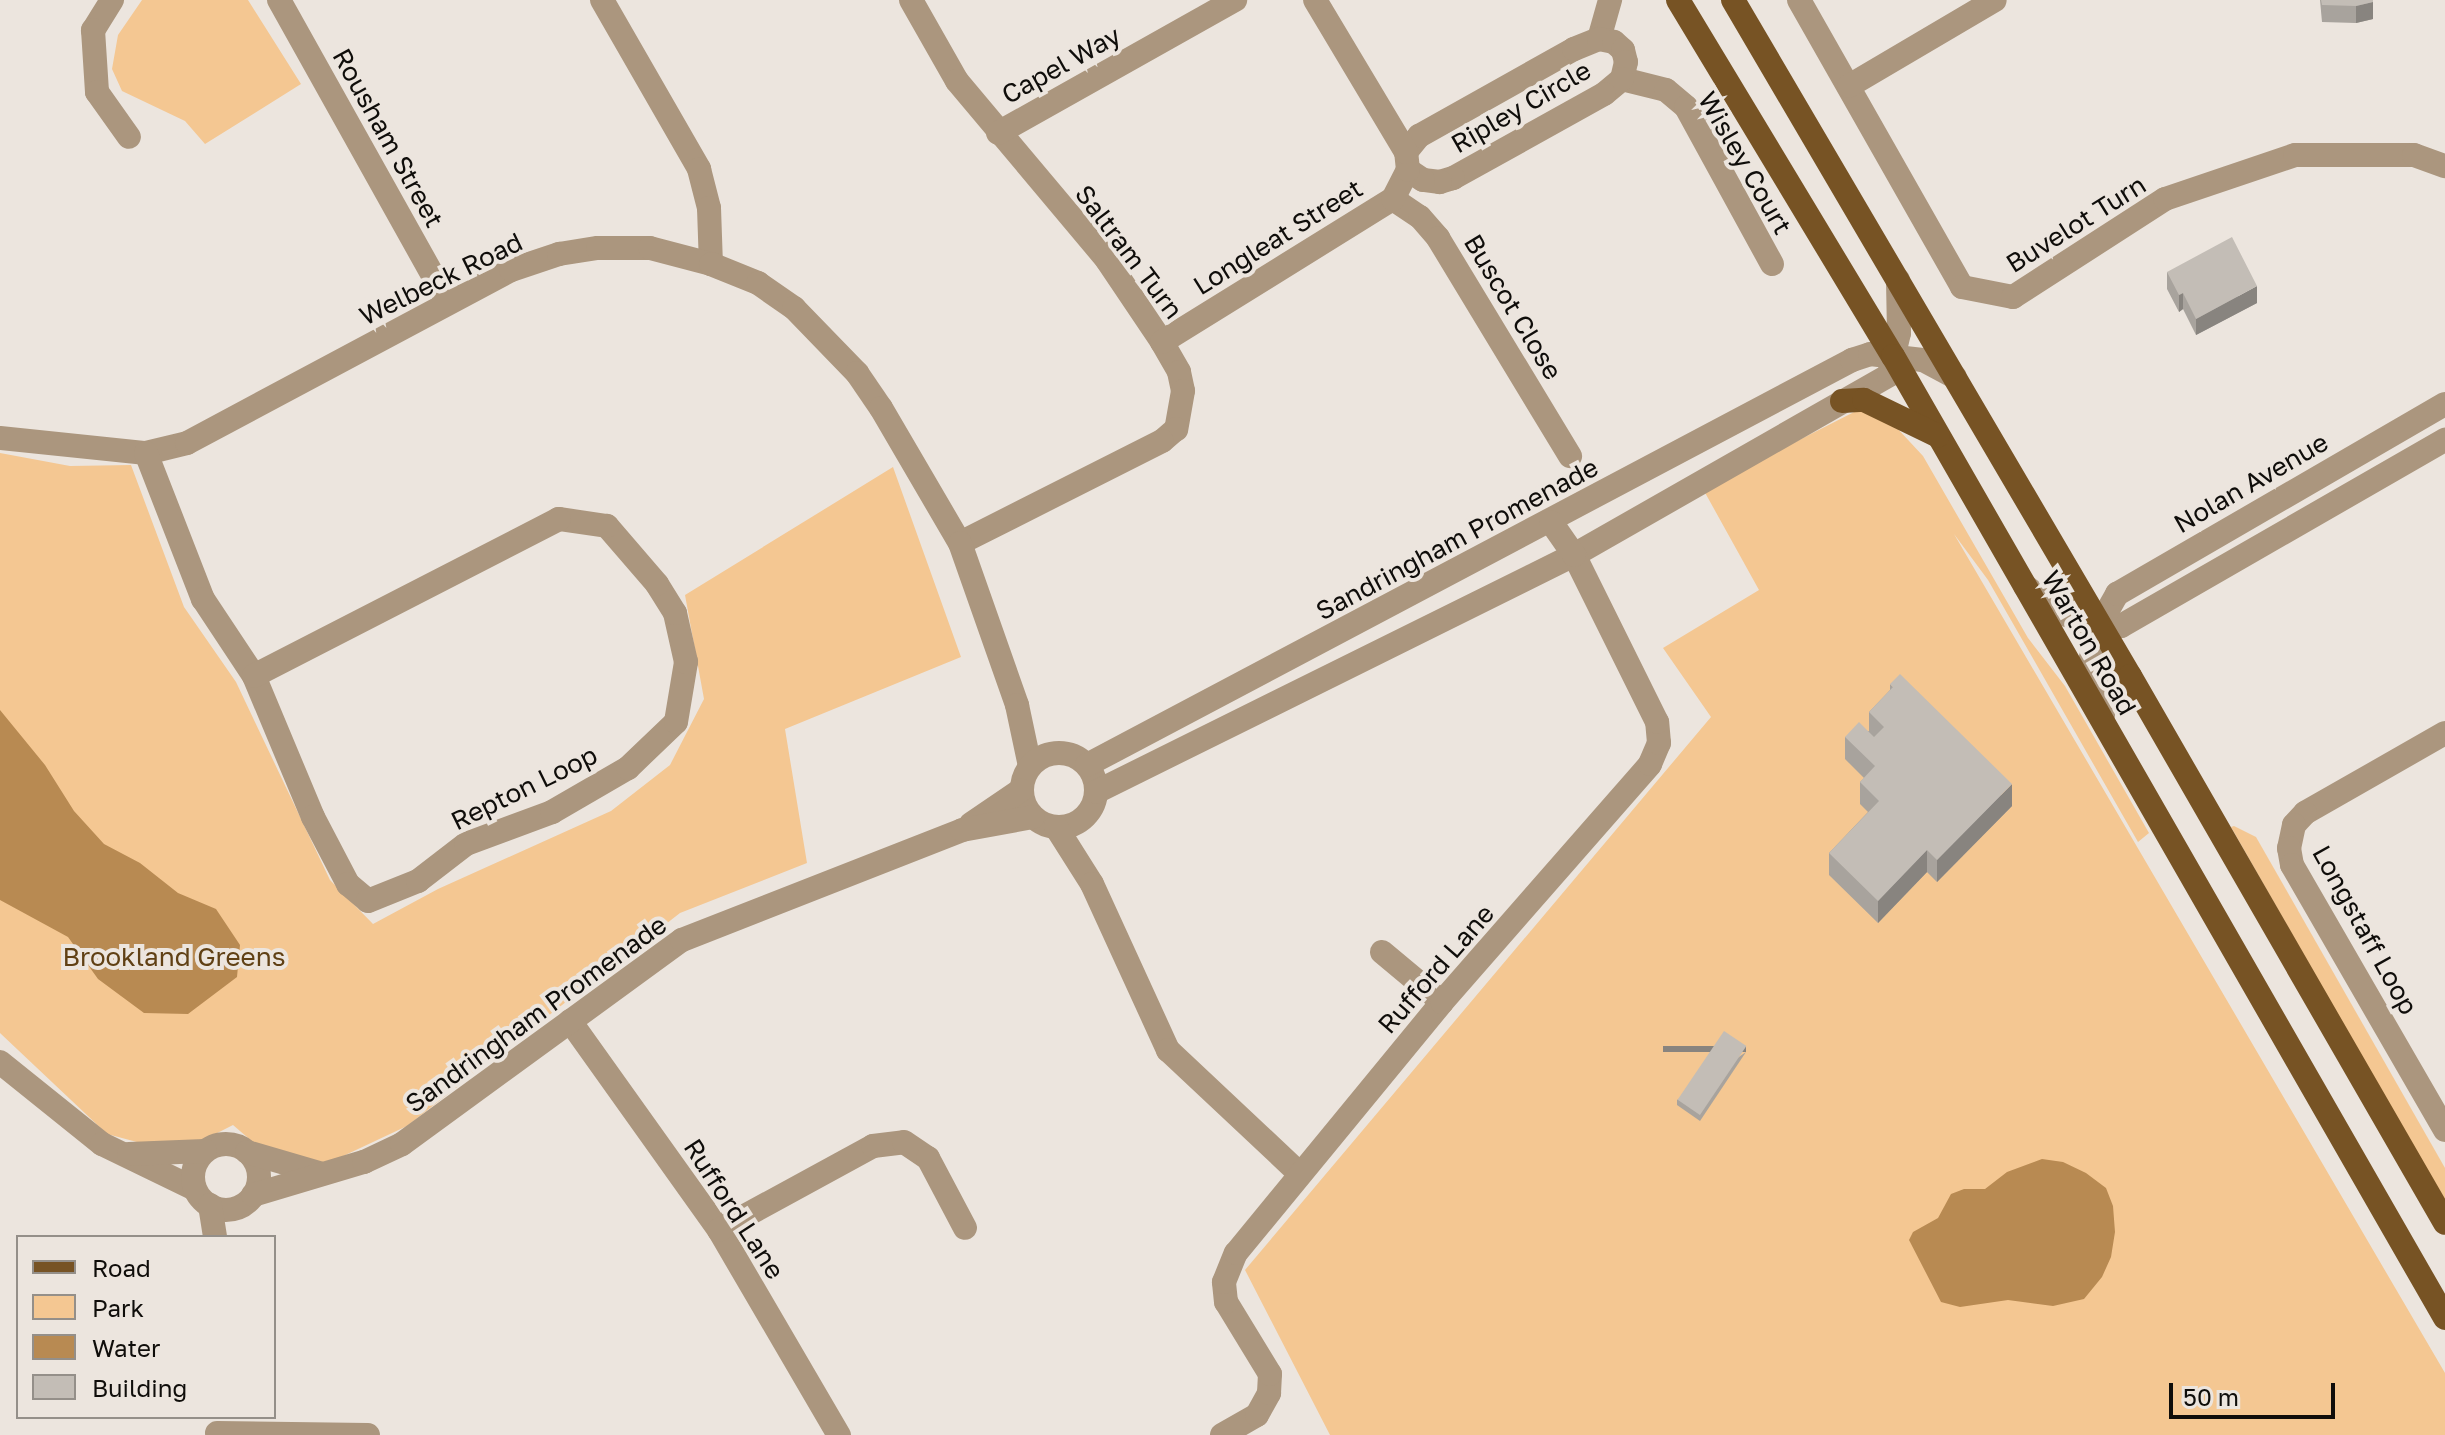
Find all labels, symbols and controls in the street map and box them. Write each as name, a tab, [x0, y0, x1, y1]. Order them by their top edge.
street label: Capel Way	[996, 20, 1126, 110]
street label: Rousham Street	[326, 43, 450, 233]
street label: Ripley Circle	[1446, 54, 1596, 160]
street label: Wisley Court	[1692, 86, 1798, 240]
street label: Buvelot Turn	[2001, 169, 2151, 279]
street label: Longleat Street	[1188, 172, 1368, 302]
street label: Saltram Turn	[1069, 179, 1189, 325]
street label: Welbeck Road	[354, 226, 528, 332]
street label: Buscot Close	[1457, 229, 1569, 385]
street label: Nolan Avenue	[2168, 426, 2334, 540]
street label: Sandringham Promenade	[1311, 451, 1603, 627]
street label: Warton Road	[2035, 565, 2143, 721]
street label: Repton Loop	[446, 739, 602, 837]
street label: Longstaff Loop	[2306, 840, 2424, 1020]
street label: Rufford Lane	[1372, 898, 1500, 1040]
street label: Sandringham Promenade	[399, 909, 673, 1119]
park label: Brookland Greens	[63, 941, 285, 973]
street label: Rufford Lane	[677, 1133, 791, 1285]
legend	[16, 1235, 276, 1419]
text: Road	[92, 1253, 151, 1282]
text: Park	[92, 1293, 144, 1322]
text: Water	[92, 1333, 160, 1362]
scale bar	[2173, 1367, 2339, 1417]
text: Building	[92, 1373, 187, 1402]
text: 50 m	[2183, 1382, 2239, 1411]

